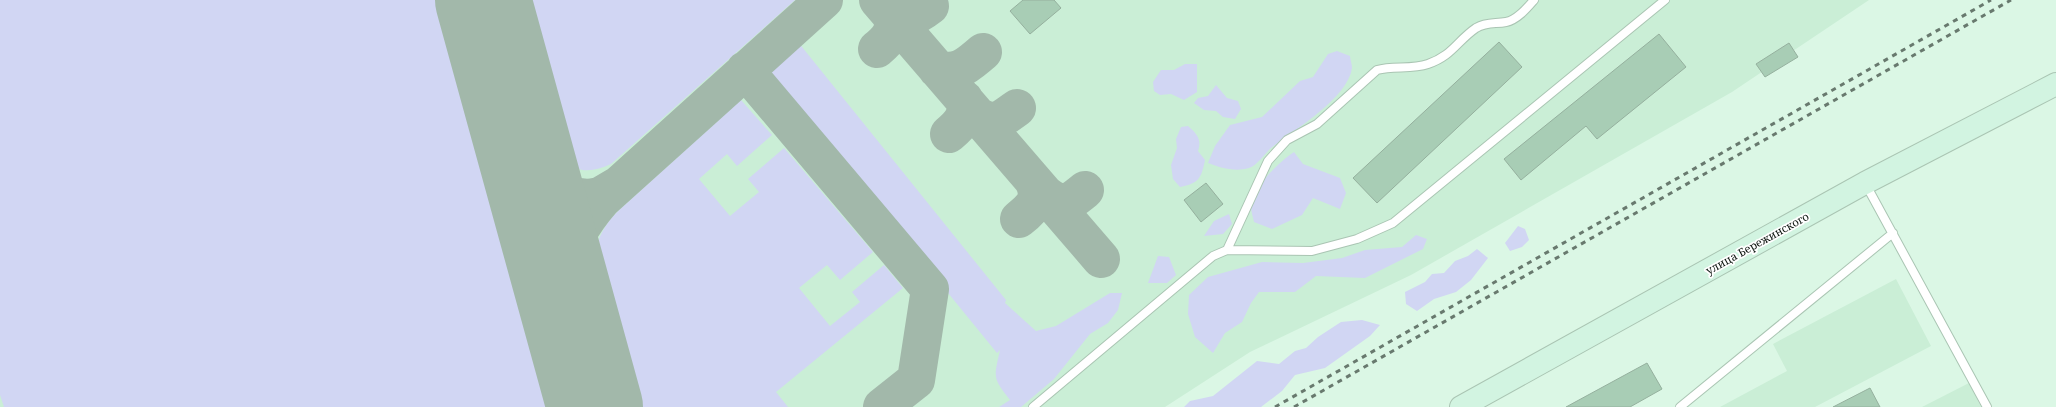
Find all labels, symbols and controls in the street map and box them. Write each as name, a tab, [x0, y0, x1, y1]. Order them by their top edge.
street label: улица Бережинского	[1703, 208, 1811, 278]

